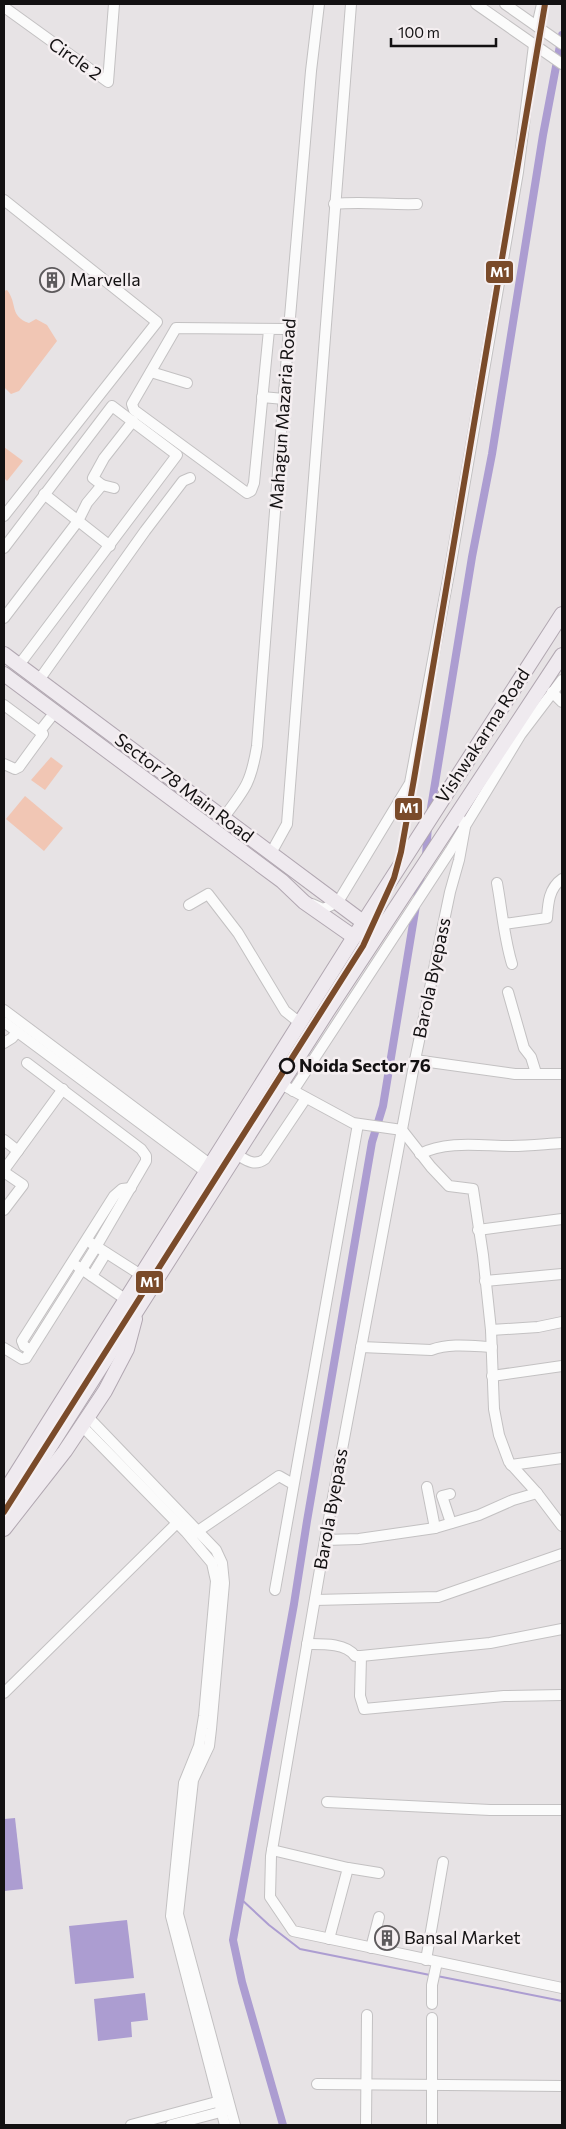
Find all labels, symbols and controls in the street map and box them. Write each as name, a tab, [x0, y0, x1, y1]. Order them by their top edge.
scale bar	[391, 15, 496, 47]
text: 100 m	[398, 23, 440, 41]
street label: Circle 2	[45, 32, 107, 84]
line badge: M1	[485, 260, 514, 284]
text: M1	[490, 263, 510, 280]
building icon: Marvella	[39, 267, 65, 293]
place label: Marvella	[70, 268, 141, 290]
street label: Mahagun Mazaria Road	[264, 318, 300, 510]
street label: Vishwakarma Road	[430, 664, 534, 807]
street label: Sector 78 Main Road	[111, 728, 258, 847]
line badge: M1	[394, 797, 423, 821]
text: M1	[399, 799, 419, 816]
street label: Barola Byepass	[408, 916, 455, 1040]
place label: Noida Sector 76	[299, 1054, 431, 1076]
marker: Noida Sector 76	[279, 1058, 295, 1074]
line badge: M1	[135, 1270, 164, 1294]
text: M1	[140, 1273, 160, 1290]
street label: Barola Byepass	[309, 1447, 351, 1571]
building icon: Bansal Market	[374, 1925, 400, 1951]
place label: Bansal Market	[404, 1926, 521, 1948]

